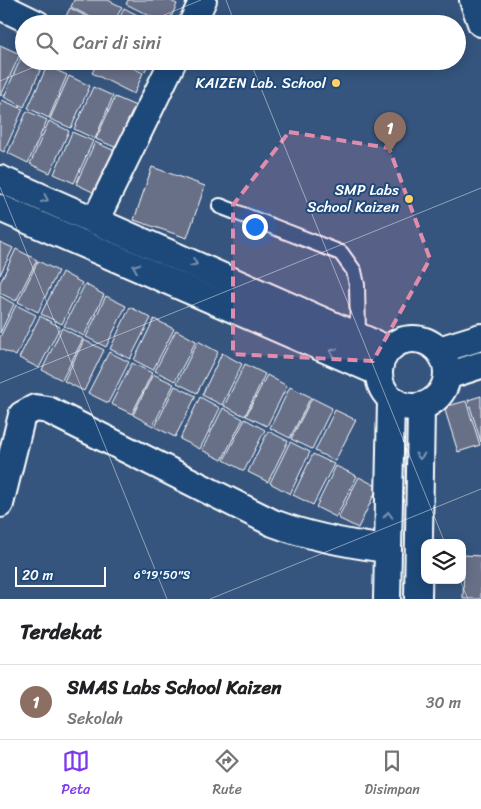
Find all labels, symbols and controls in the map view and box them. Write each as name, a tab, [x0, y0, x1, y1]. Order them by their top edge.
search box	[15, 15, 466, 70]
text: Cari di sini	[73, 26, 161, 59]
icon: search	[33, 29, 61, 57]
place label: KAIZEN Lab. School	[196, 70, 327, 96]
marker: KAIZEN Lab. School	[330, 77, 342, 89]
pin: 1	[374, 112, 406, 153]
place label: SMP Labs School Kaizen	[307, 177, 399, 220]
one-way arrow	[40, 192, 49, 203]
marker: SMP Labs School Kaizen	[403, 193, 415, 205]
your location	[242, 214, 268, 240]
one-way arrow	[189, 257, 198, 268]
one-way arrow	[132, 262, 141, 273]
one-way arrow	[329, 348, 338, 359]
one-way arrow	[415, 453, 425, 461]
one-way arrow	[383, 511, 393, 519]
map controls	[421, 539, 466, 584]
button: layers	[421, 539, 466, 584]
text: 20 m	[22, 563, 53, 588]
scale bar	[15, 564, 106, 587]
text: 6°19'50"S	[134, 564, 191, 586]
text: Terdekat	[20, 613, 102, 651]
text: SMAS Labs School Kaizen	[67, 671, 282, 704]
text: 1	[33, 688, 39, 717]
text: 30 m	[426, 688, 461, 717]
text: Sekolah	[67, 704, 123, 733]
tab: Peta	[61, 747, 90, 802]
tab: Rute	[213, 747, 242, 802]
tab: Disimpan	[364, 747, 420, 802]

